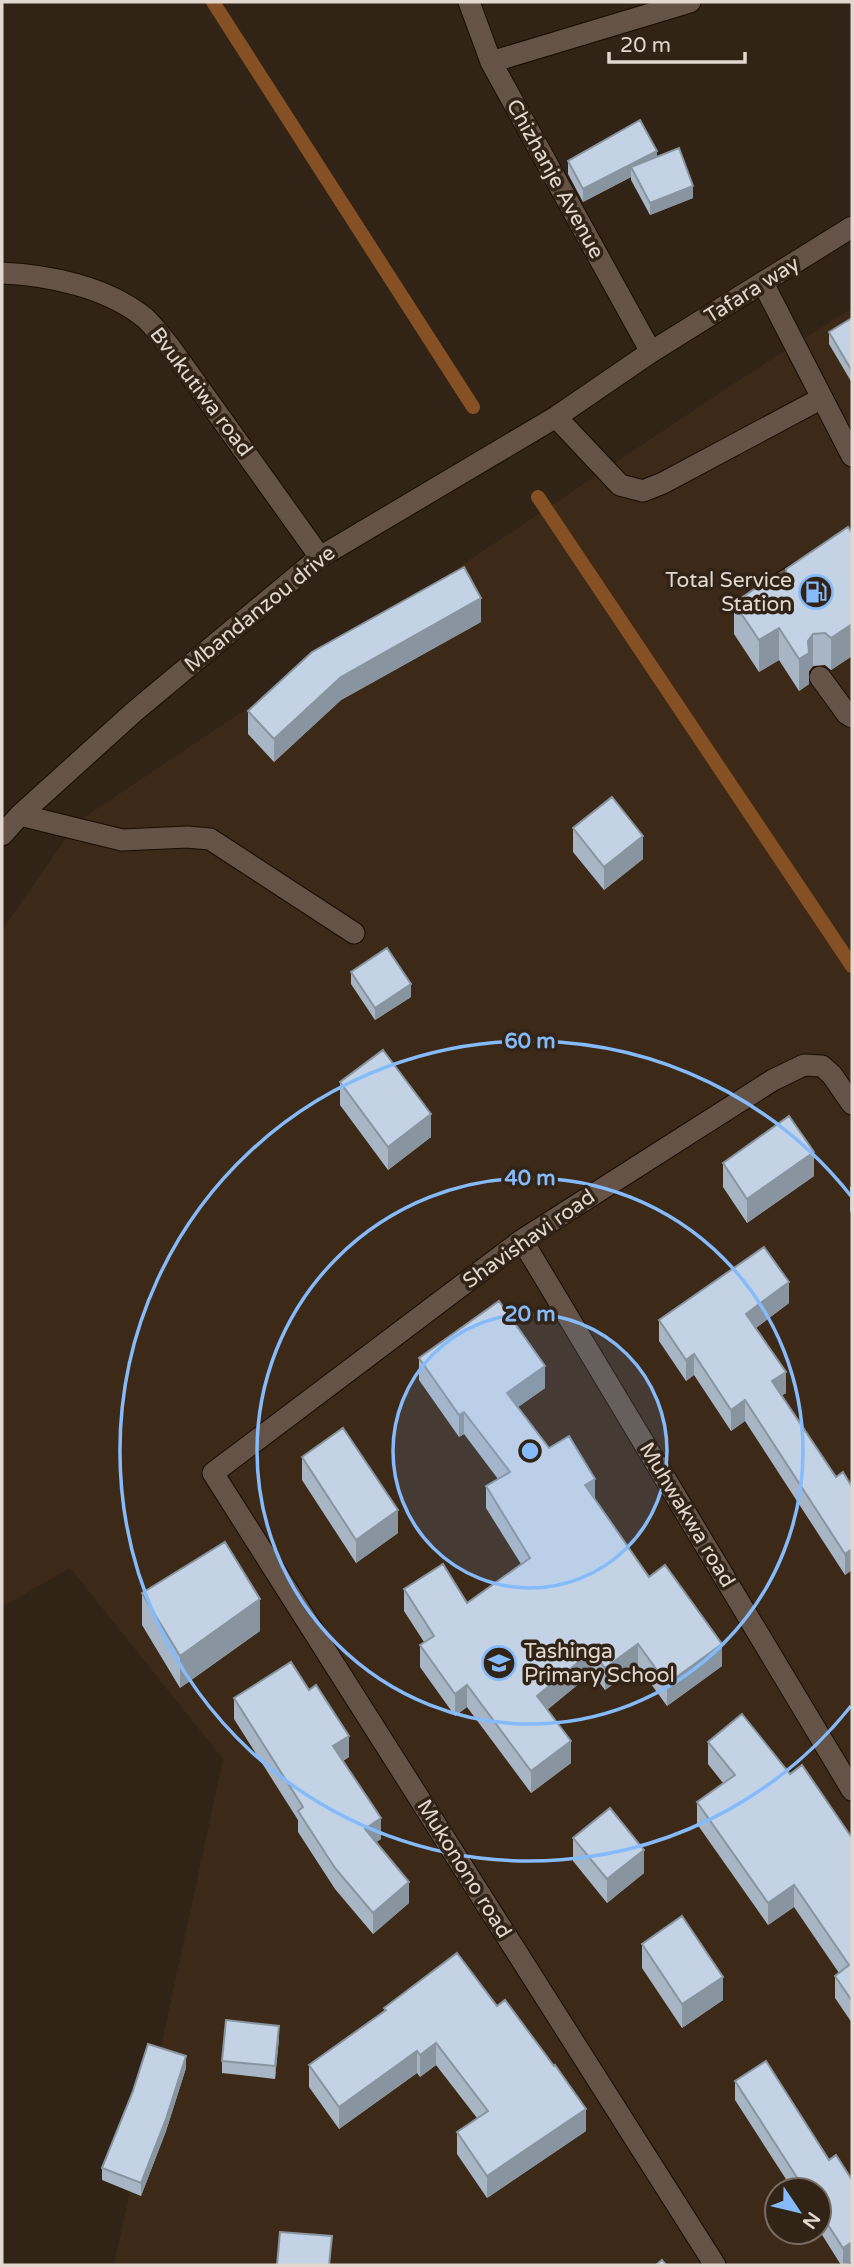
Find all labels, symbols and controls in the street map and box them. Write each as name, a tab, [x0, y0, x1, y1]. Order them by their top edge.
scale bar	[609, 21, 746, 65]
text: 20 m	[620, 33, 671, 58]
street label: Chizhanje Avenue	[501, 95, 609, 263]
street label: Tafara way	[700, 251, 804, 329]
street label: Bvukutiwa road	[144, 323, 258, 461]
street label: Mbandanzou drive	[180, 540, 340, 677]
place label: Total Service Station	[665, 568, 792, 617]
fuel station icon: Total Service Station	[797, 573, 835, 611]
text: 60 m	[504, 1029, 556, 1054]
text: 40 m	[504, 1166, 556, 1191]
street label: Shavishavi road	[458, 1184, 600, 1294]
text: 20 m	[504, 1302, 556, 1327]
street label: Muhwakwa road	[634, 1438, 740, 1592]
centre of rings	[518, 1439, 542, 1463]
place label: Tashinga Primary School	[524, 1639, 675, 1688]
school or university icon: Tashinga Primary School	[480, 1644, 518, 1682]
street label: Mukonono road	[411, 1795, 517, 1943]
north arrow	[763, 2176, 833, 2246]
text: N	[798, 2208, 824, 2233]

